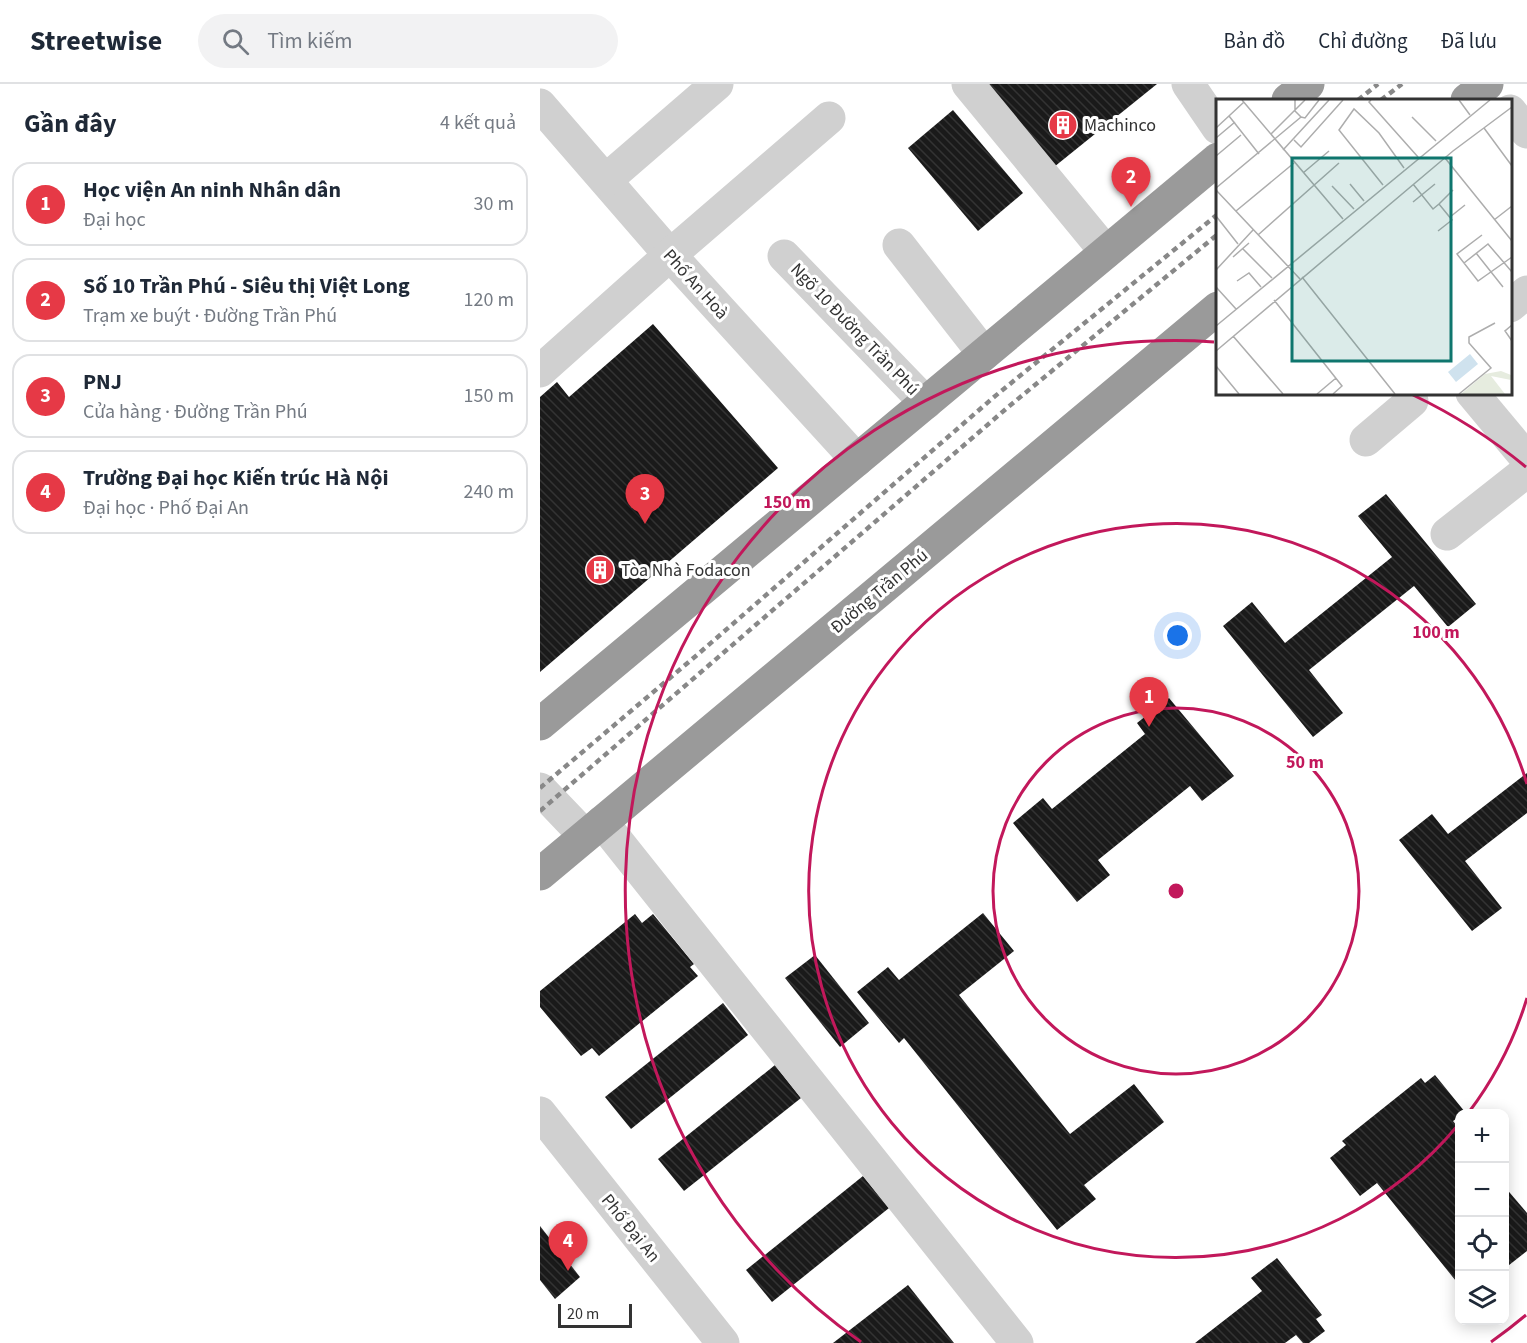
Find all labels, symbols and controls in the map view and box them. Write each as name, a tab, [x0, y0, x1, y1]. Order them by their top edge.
search box	[198, 14, 618, 68]
text: Streetwise	[30, 21, 162, 61]
icon: search	[219, 25, 252, 58]
text: Tìm kiếm	[267, 25, 352, 57]
text: Bản đồ	[1223, 26, 1285, 56]
text: Chỉ đường	[1318, 26, 1408, 56]
text: Đã lưu	[1441, 26, 1497, 56]
inset map	[1216, 99, 1512, 394]
text: Gần đây	[24, 105, 117, 142]
text: 4 kết quả	[440, 109, 516, 137]
building icon: Machinco	[1047, 109, 1079, 141]
place label: Machinco	[1084, 113, 1156, 138]
pin: 2	[1112, 158, 1150, 207]
text: Học viện An ninh Nhân dân	[83, 174, 341, 206]
text: 1	[40, 190, 51, 218]
text: 30 m	[474, 190, 514, 218]
text: Đại học	[83, 206, 146, 234]
street label: Phố An Hoà	[657, 244, 734, 325]
street label: Ngõ 10 Đường Trần Phú	[785, 257, 925, 401]
text: Số 10 Trần Phú - Siêu thị Việt Long	[83, 270, 410, 302]
text: 2	[40, 286, 51, 314]
text: 120 m	[464, 286, 514, 314]
text: Trạm xe buýt · Đường Trần Phú	[83, 302, 337, 330]
text: PNJ	[83, 366, 122, 398]
text: 3	[40, 382, 51, 410]
text: 150 m	[464, 382, 514, 410]
text: Cửa hàng · Đường Trần Phú	[83, 398, 308, 426]
text: Trường Đại học Kiến trúc Hà Nội	[83, 462, 389, 494]
pin: 3	[626, 474, 664, 524]
text: 4	[40, 478, 51, 506]
text: 240 m	[464, 478, 514, 506]
text: 150 m	[763, 490, 811, 515]
text: Đại học · Phố Đại An	[83, 494, 249, 522]
street label: Đường Trần Phú	[825, 543, 933, 640]
building icon: Tòa Nhà Fodacon	[584, 554, 616, 586]
place label: Tòa Nhà Fodacon	[621, 558, 751, 583]
text: 100 m	[1412, 620, 1460, 645]
your location	[1163, 621, 1192, 650]
pin: 1	[1130, 678, 1168, 727]
text: 50 m	[1286, 750, 1324, 775]
centre of rings	[1166, 881, 1186, 901]
map controls	[1455, 1109, 1509, 1325]
button: +	[1455, 1109, 1509, 1163]
button: −	[1455, 1163, 1509, 1217]
street label: Phố Đại An	[595, 1189, 666, 1268]
button: locate	[1455, 1217, 1509, 1271]
pin: 4	[549, 1222, 588, 1271]
button: layers	[1455, 1271, 1509, 1325]
scale bar	[558, 1301, 632, 1328]
text: 20 m	[567, 1303, 599, 1325]

